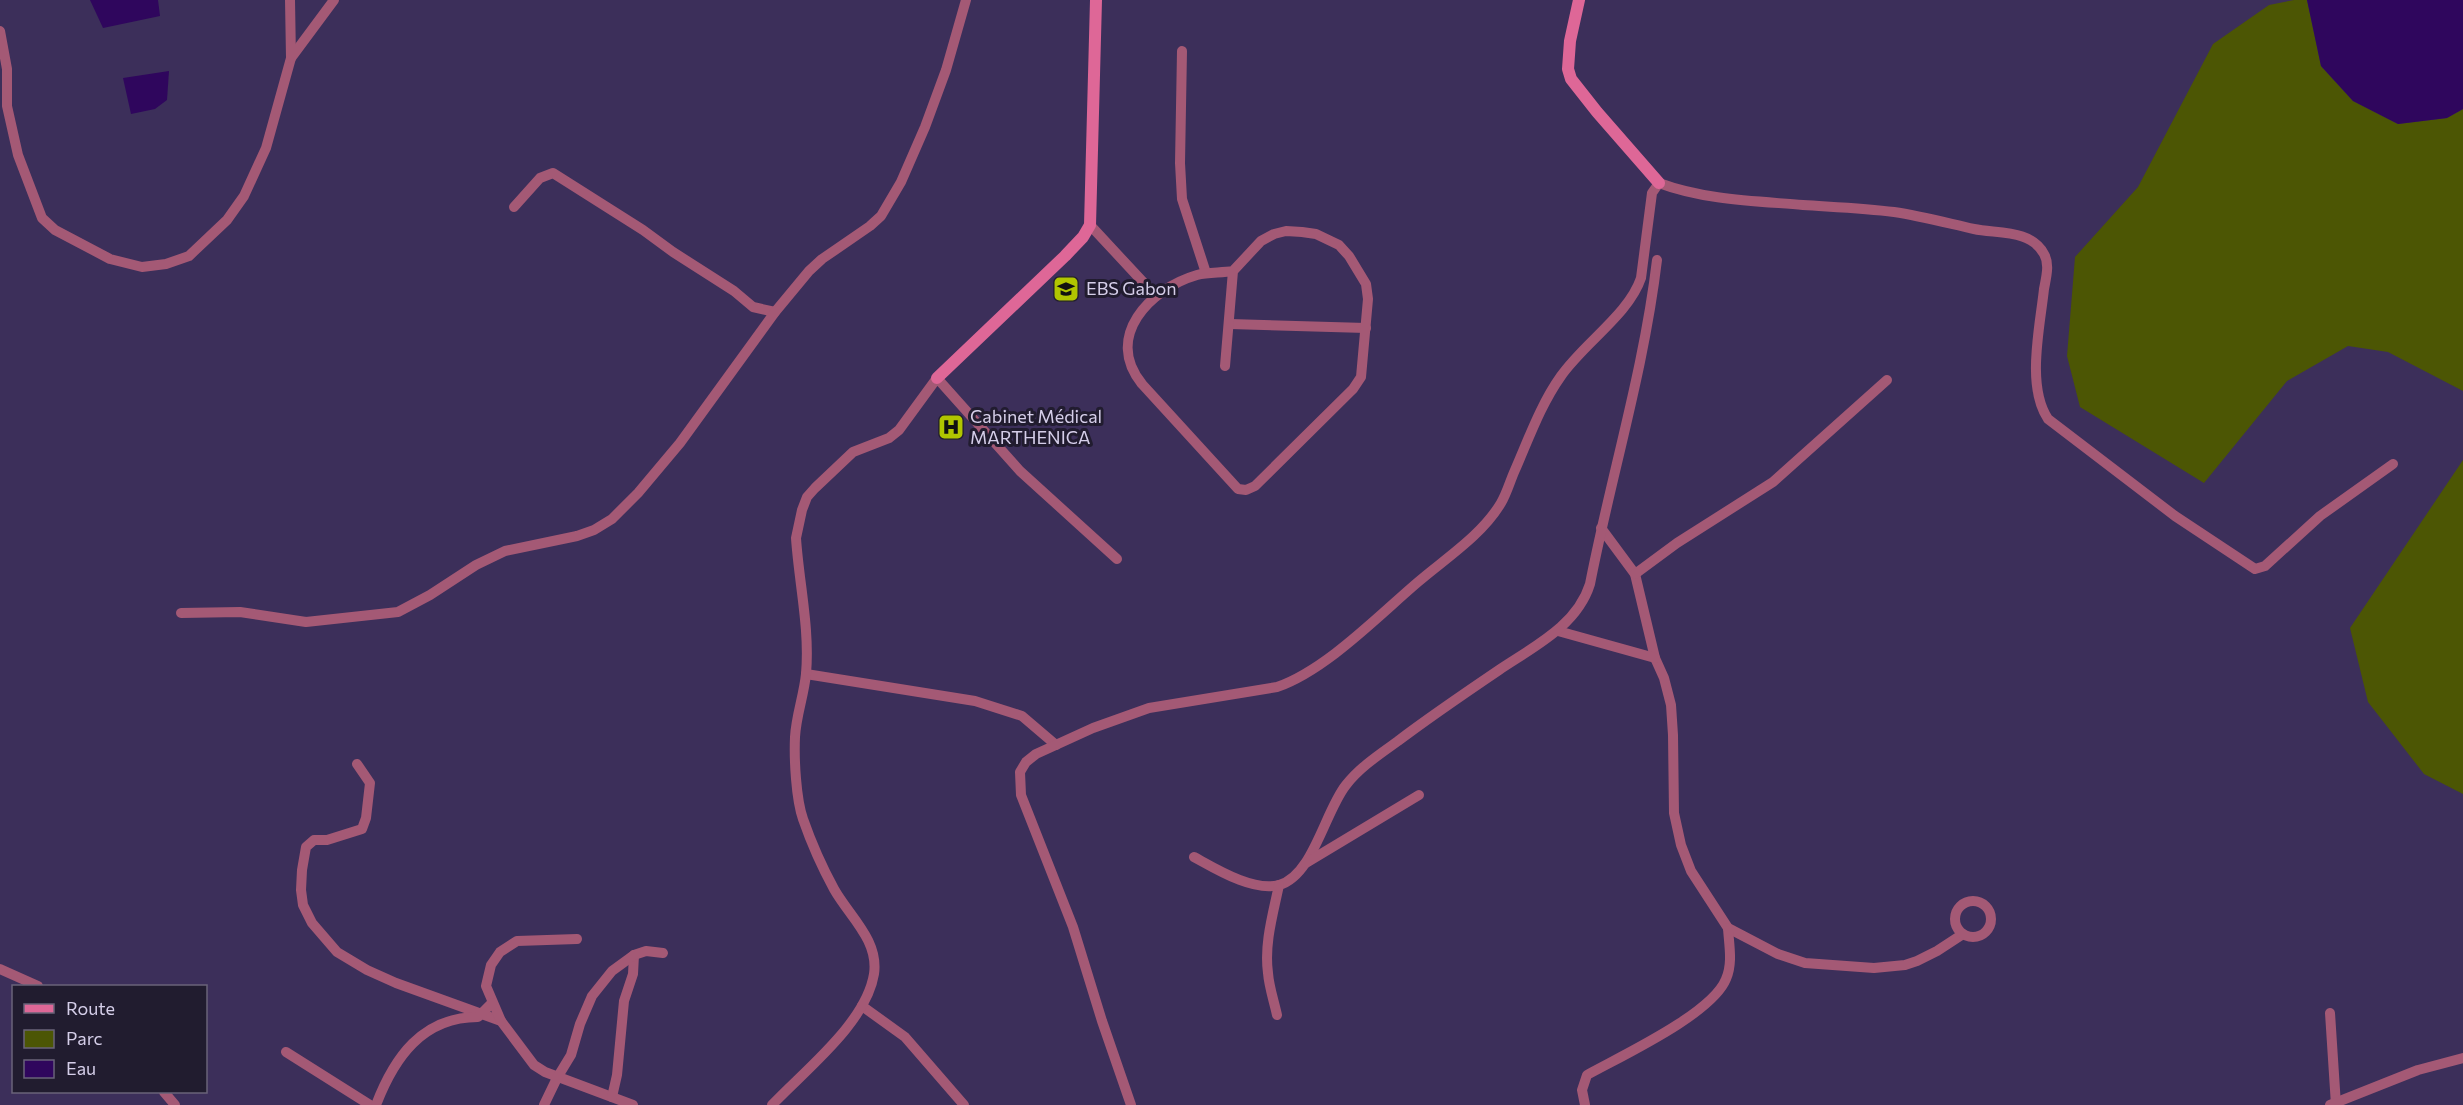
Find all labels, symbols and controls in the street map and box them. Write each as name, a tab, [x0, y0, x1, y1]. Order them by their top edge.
school or university icon: EBS Gabon	[1051, 274, 1081, 304]
place label: EBS Gabon	[1086, 277, 1177, 299]
place label: Cabinet Médical MARTHENICA	[970, 405, 1102, 448]
hospital icon: Cabinet Médical MARTHENICA	[936, 412, 966, 442]
legend	[12, 985, 207, 1093]
text: Route	[66, 997, 115, 1019]
text: Parc	[66, 1027, 103, 1049]
text: Eau	[66, 1057, 96, 1079]

